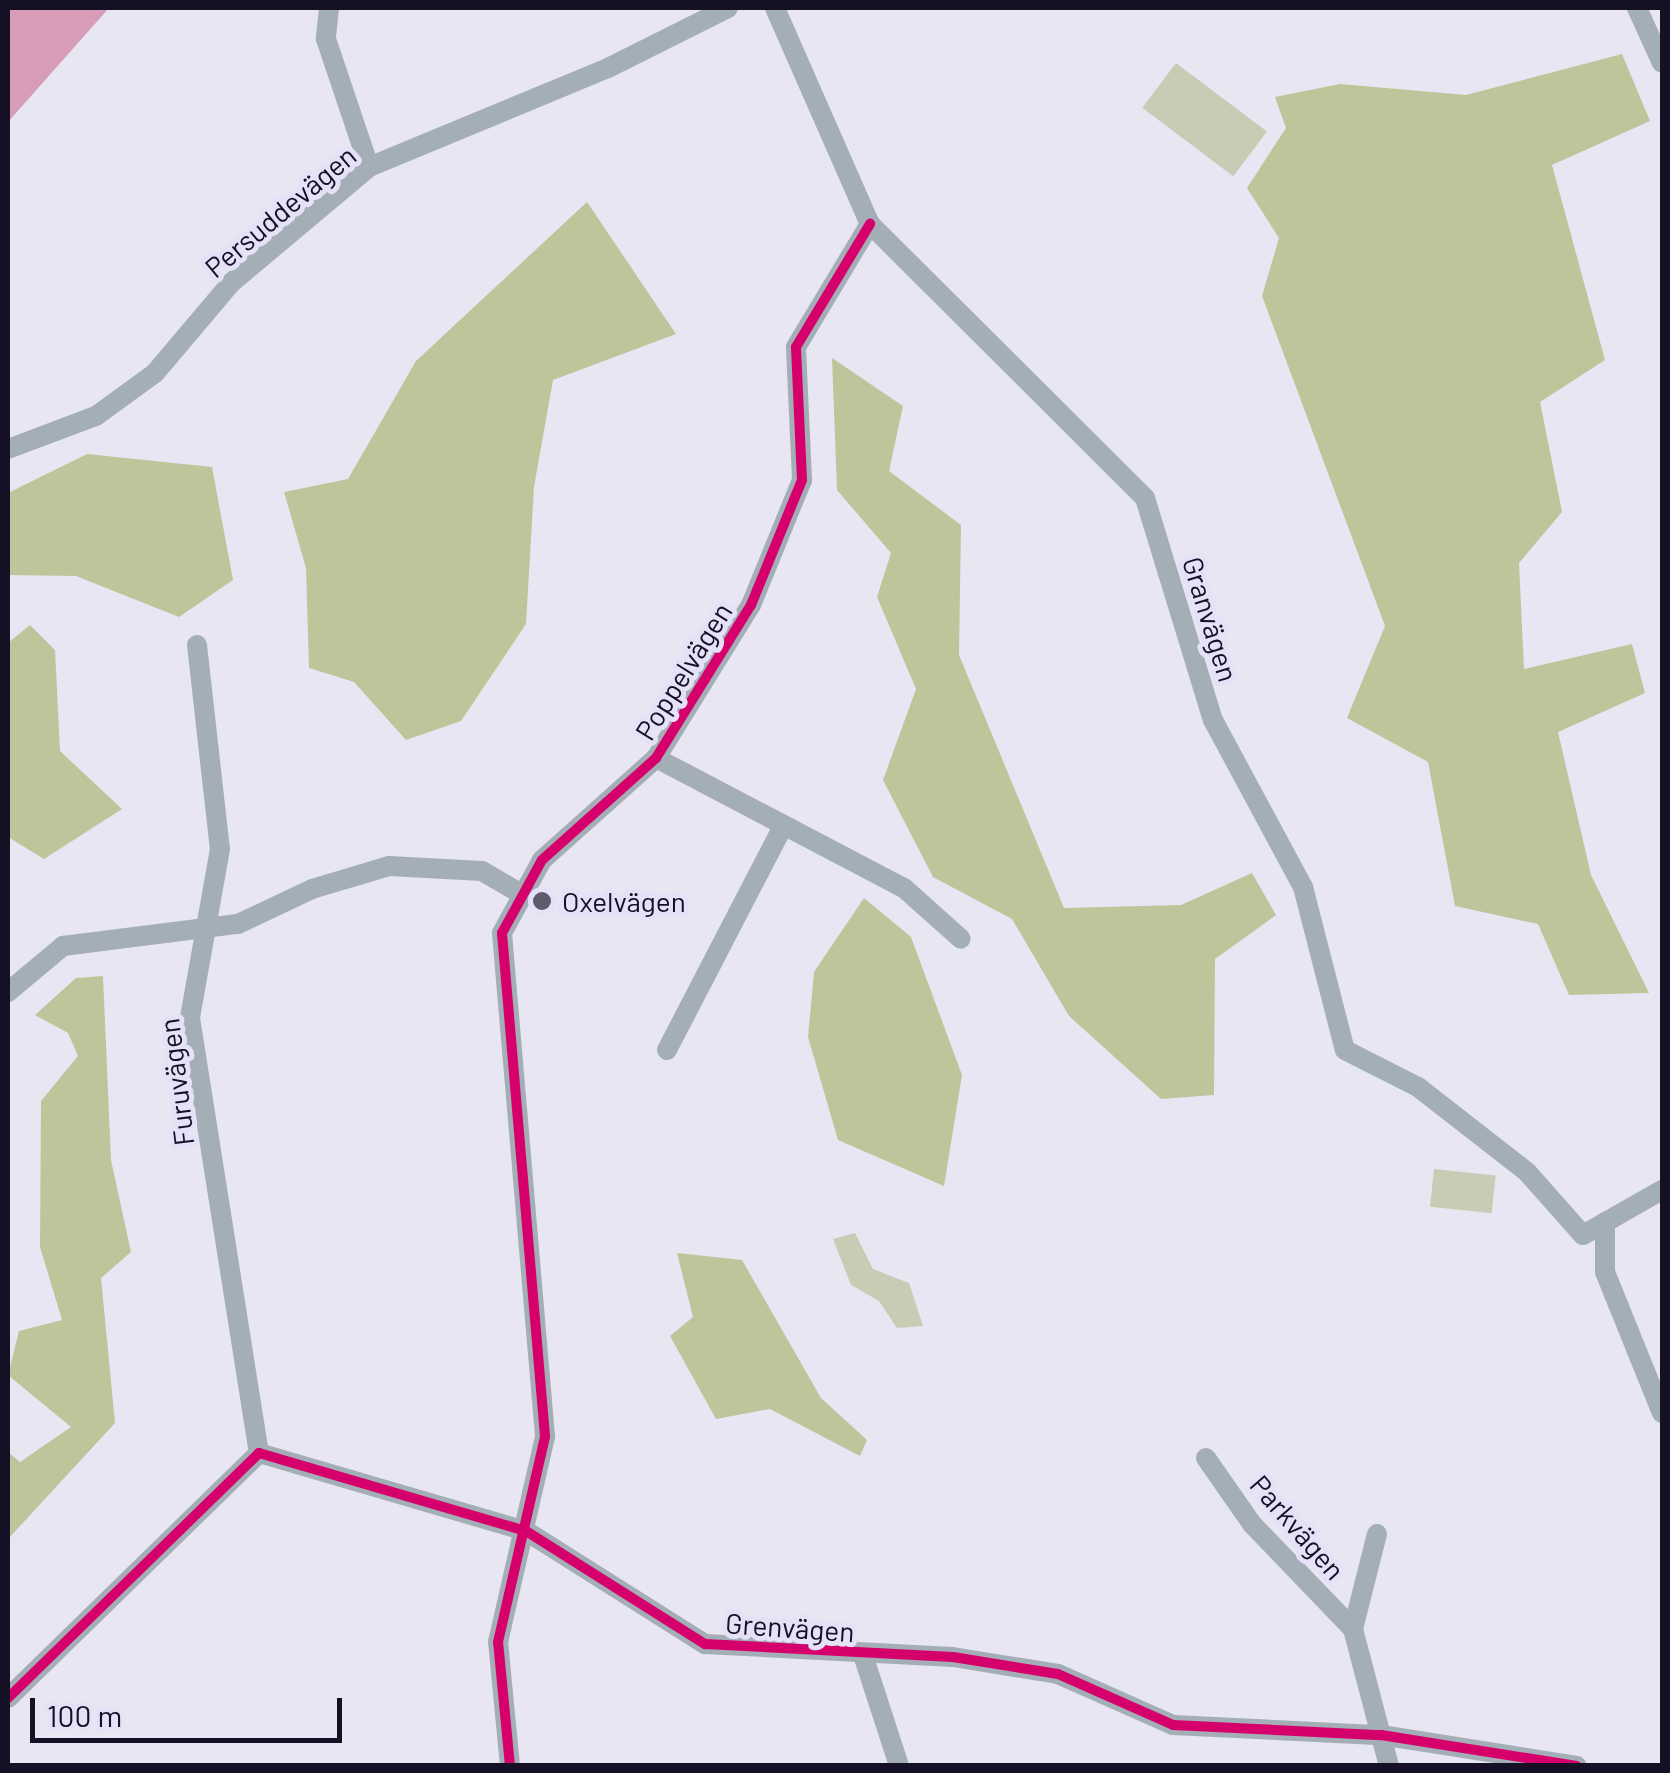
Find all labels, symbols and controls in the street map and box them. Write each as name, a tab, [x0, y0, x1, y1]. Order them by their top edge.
street label: Persuddevägen	[198, 138, 362, 284]
street label: Granvägen	[1176, 553, 1246, 685]
street label: Poppelvägen	[628, 596, 738, 746]
place label: Oxelvägen	[562, 884, 686, 918]
marker: Oxelvägen	[531, 890, 553, 912]
street label: Furuvägen	[152, 1016, 200, 1148]
street label: Parkvägen	[1244, 1468, 1352, 1586]
street label: Grenvägen	[724, 1606, 856, 1648]
scale bar	[35, 1678, 348, 1740]
text: 100 m	[47, 1697, 122, 1733]

